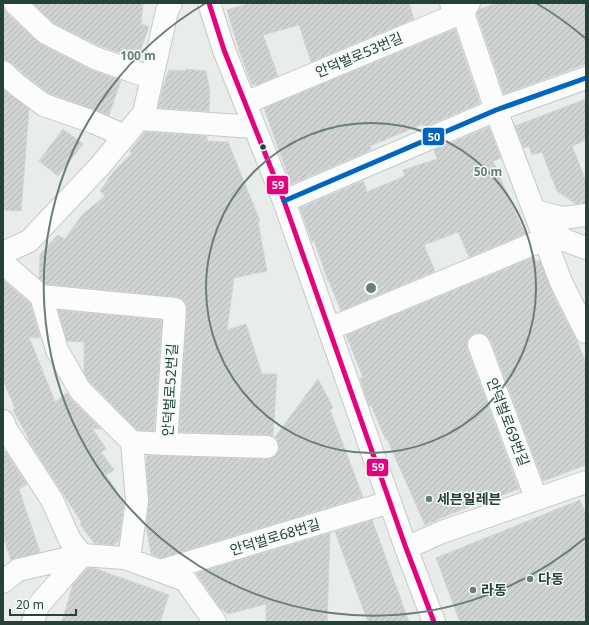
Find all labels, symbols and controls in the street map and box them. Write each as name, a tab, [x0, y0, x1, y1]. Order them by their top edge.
street label: 안덕벌로53번길	[312, 28, 405, 82]
text: 100 m	[120, 47, 156, 64]
line badge: 50	[422, 127, 445, 146]
text: 50	[428, 129, 440, 144]
unlabelled marker	[258, 142, 268, 152]
text: 50 m	[474, 163, 502, 180]
line badge: 59	[266, 175, 289, 195]
text: 59	[272, 177, 284, 192]
centre of rings	[364, 281, 378, 295]
street label: 안덕벌로52번길	[158, 343, 181, 437]
street label: 안덕벌로69번길	[483, 375, 534, 469]
line badge: 59	[366, 458, 389, 477]
text: 59	[372, 459, 384, 474]
place label: 세븐일레븐	[437, 489, 502, 508]
marker: 세븐일레븐	[424, 494, 434, 504]
street label: 안덕벌로68번길	[227, 514, 322, 559]
place label: 다동	[538, 569, 564, 588]
marker: 다동	[525, 574, 535, 584]
place label: 라동	[481, 580, 507, 599]
marker: 라동	[468, 585, 478, 595]
scale bar	[10, 591, 76, 617]
text: 20 m	[16, 596, 44, 613]

